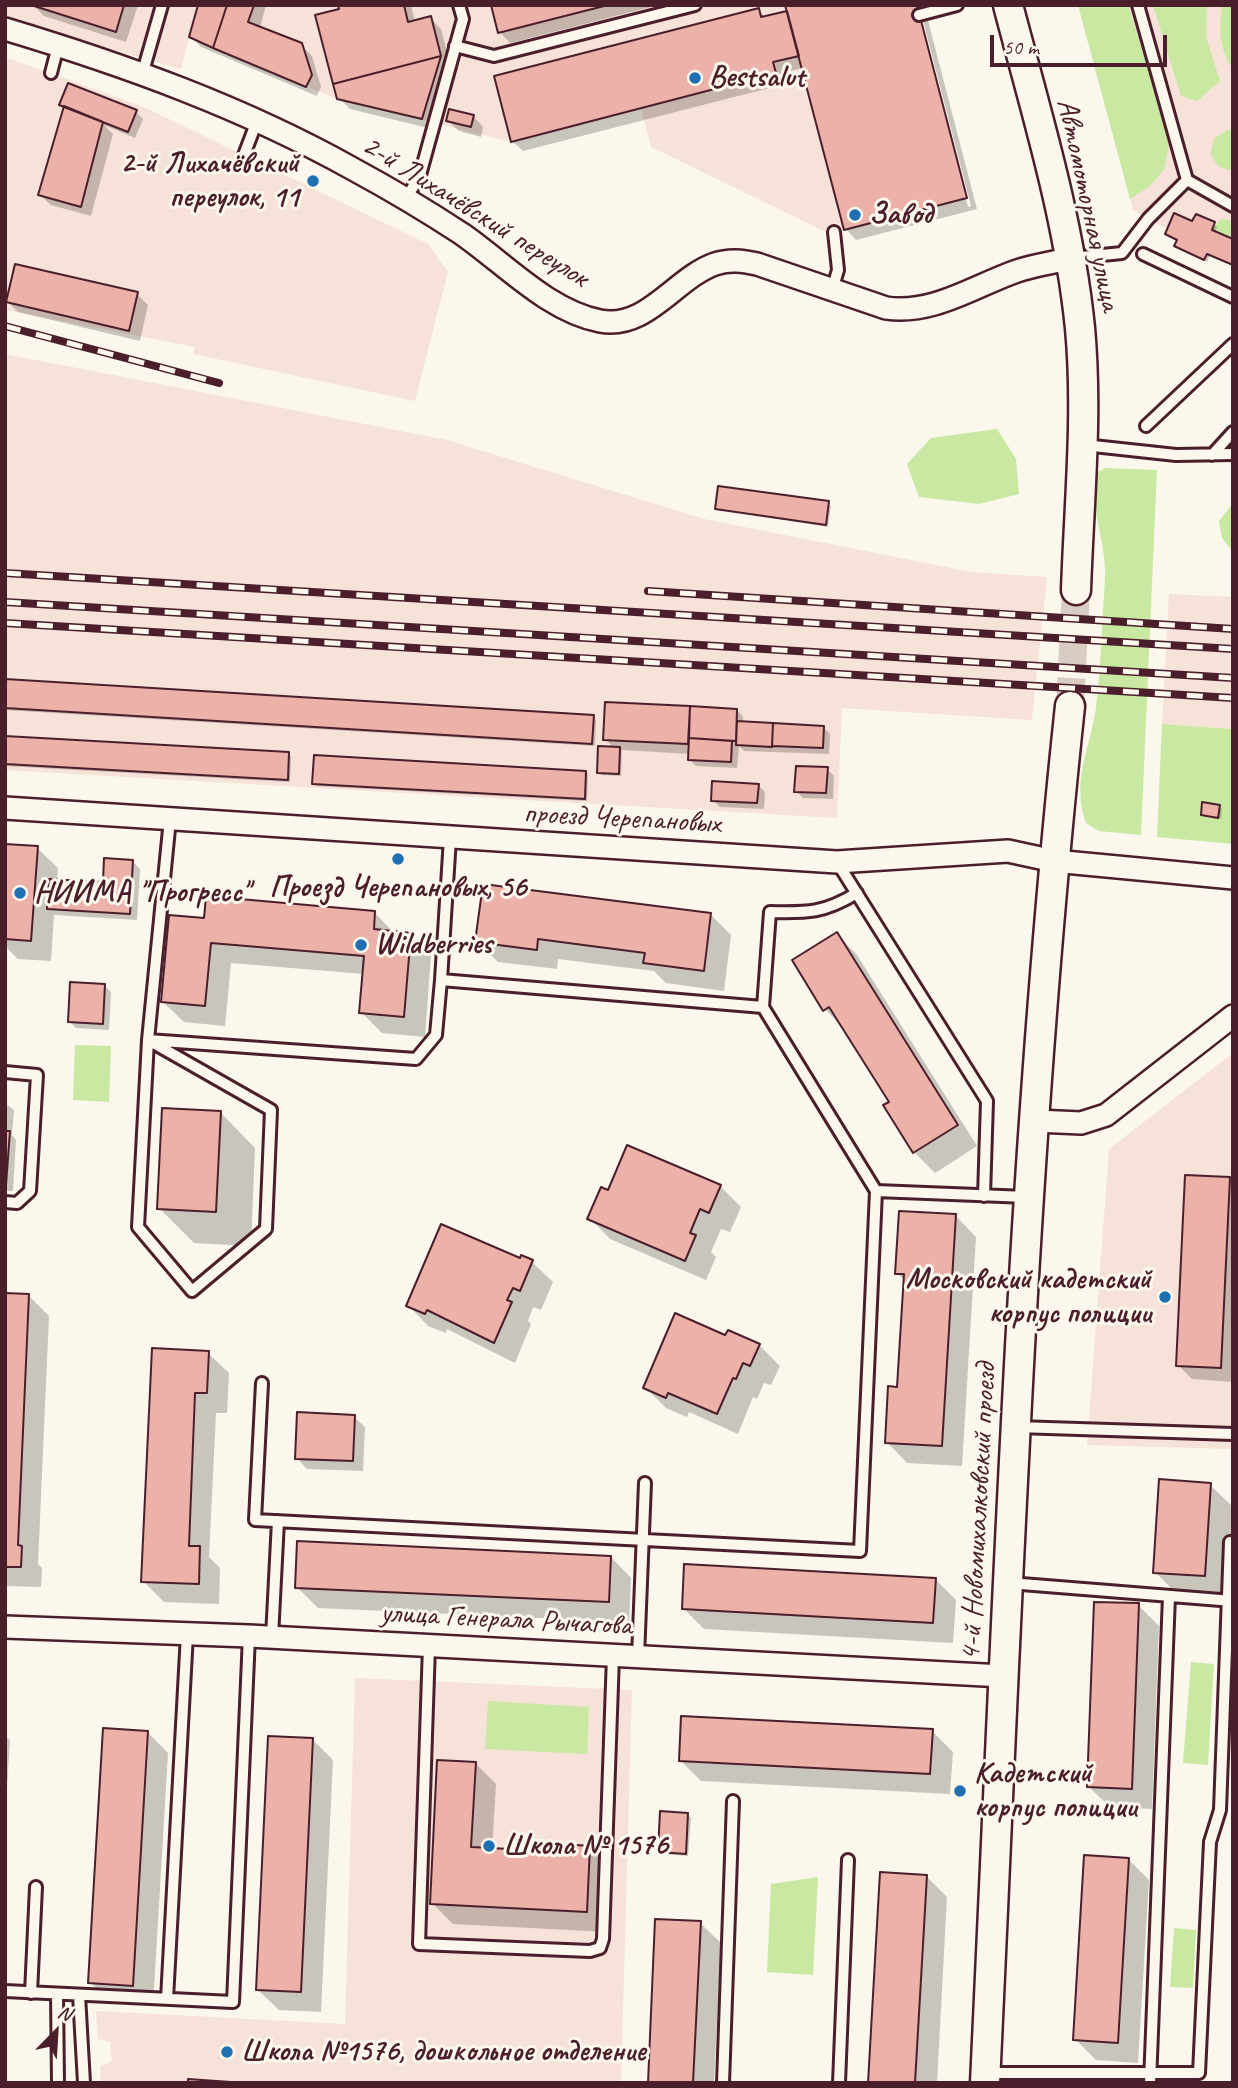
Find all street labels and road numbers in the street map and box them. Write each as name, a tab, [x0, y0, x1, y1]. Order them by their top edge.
street label: Автомоторная улица	[1048, 96, 1128, 314]
street label: 2-й Лихачёвский переулок	[355, 128, 595, 296]
street label: проезд Черепановых	[523, 796, 721, 842]
street label: 4-й Новомихалковский проезд	[953, 1362, 1005, 1662]
street label: улица Генерала Рычагова	[379, 1595, 633, 1645]

